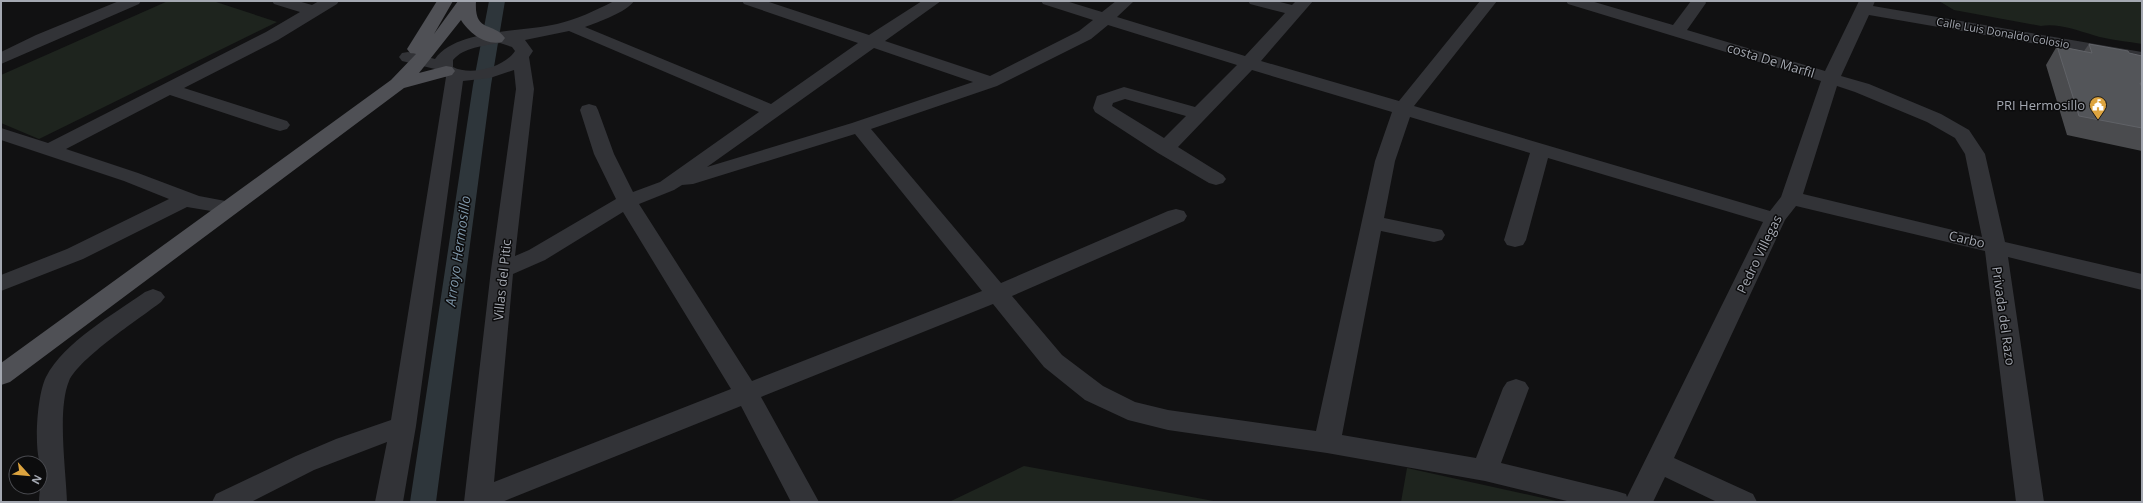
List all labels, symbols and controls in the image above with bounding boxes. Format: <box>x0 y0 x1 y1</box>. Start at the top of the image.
street label: Calle Luis Donaldo Colosio <box>1935 13 2071 52</box>
street label: costa De Marfil <box>1725 38 1817 82</box>
public building icon: PRI Hermosillo <box>2088 95 2108 120</box>
place label: PRI Hermosillo <box>1996 96 2085 114</box>
water label: Arroyo Hermosillo <box>440 194 475 308</box>
street label: Pedro Villegas <box>1732 212 1786 296</box>
street label: Carbo <box>1947 226 1987 252</box>
street label: Villas del Pitic <box>489 239 515 321</box>
street label: Privada del Razo <box>1988 265 2020 367</box>
north arrow <box>8 455 48 495</box>
text: N <box>29 472 46 487</box>

